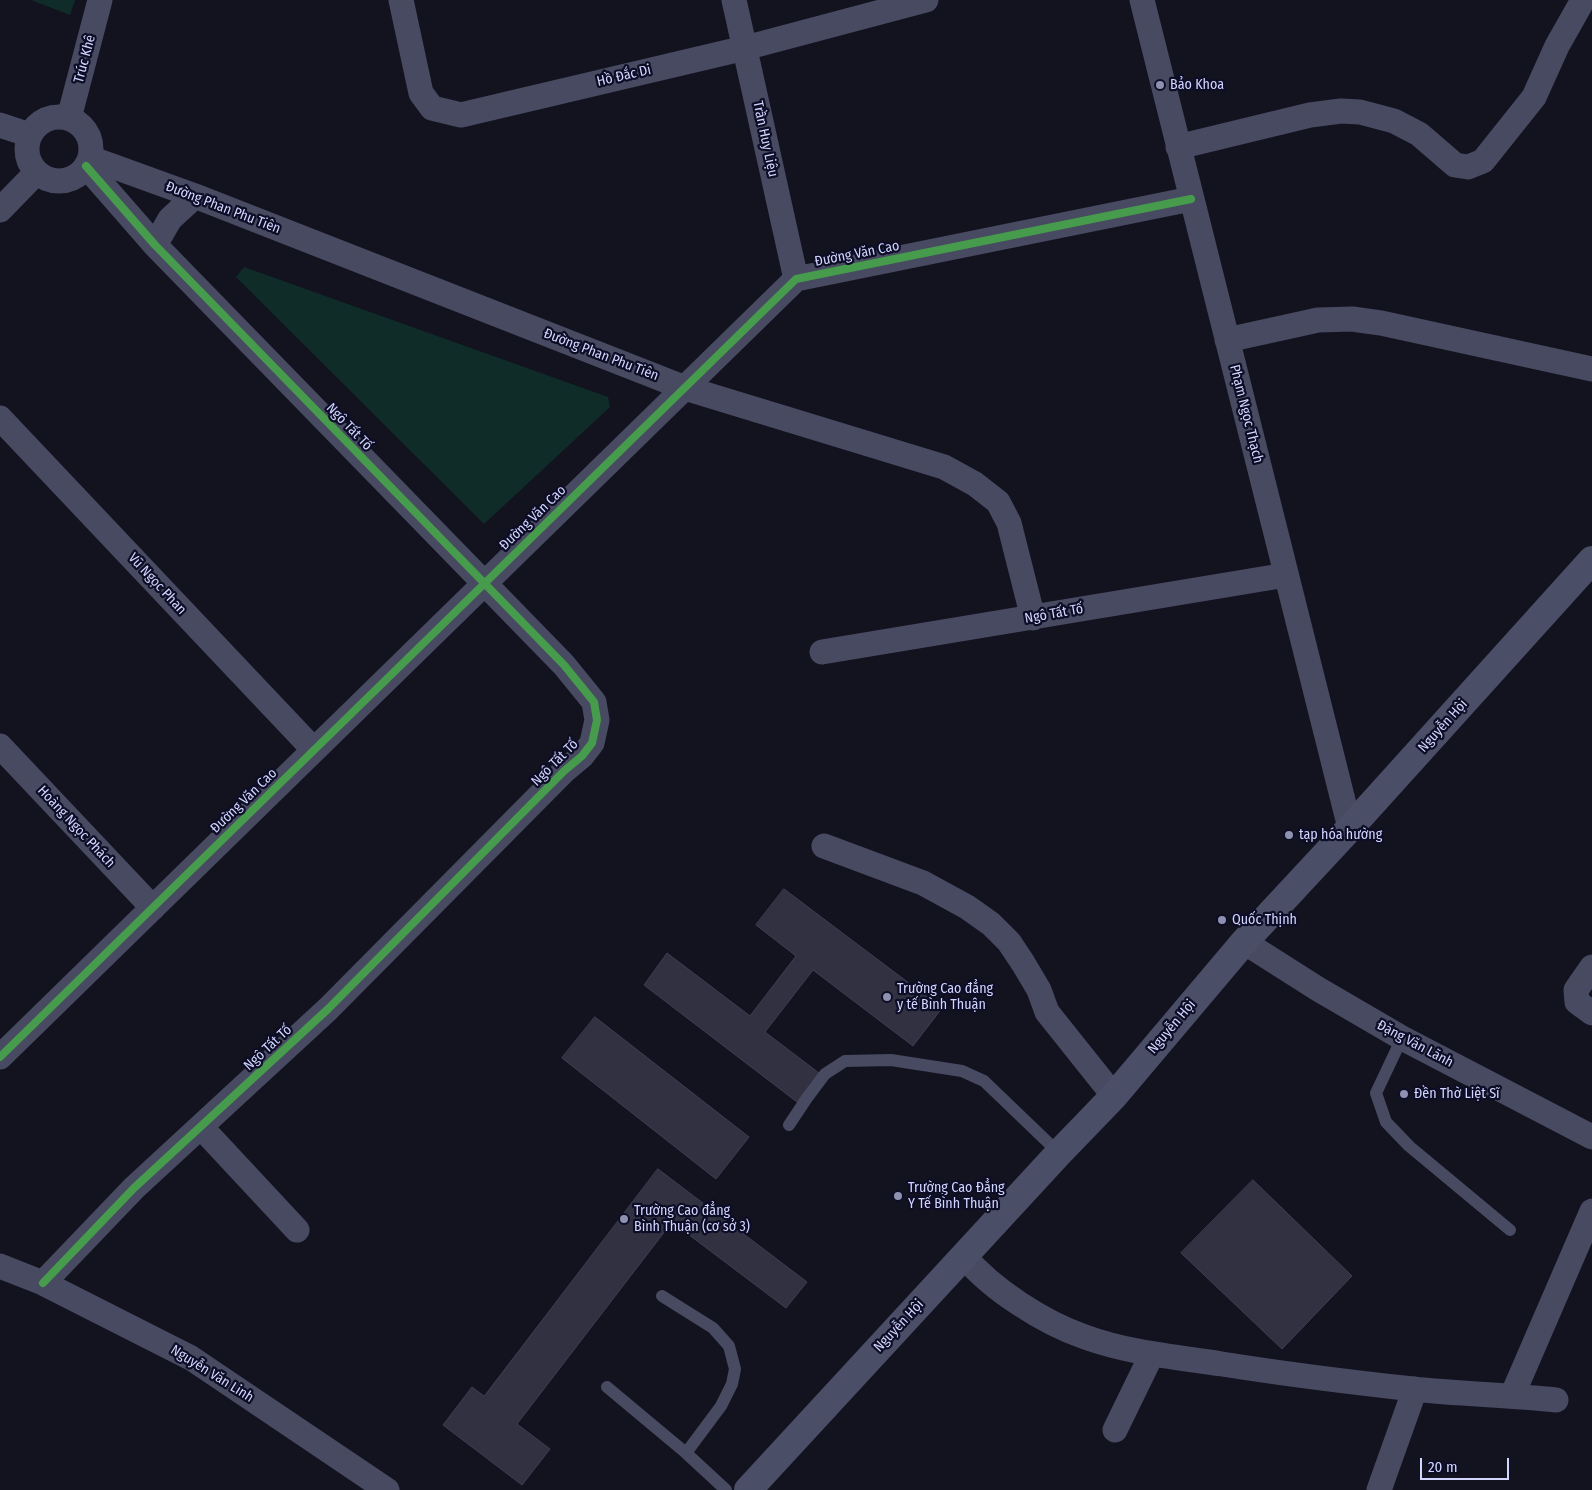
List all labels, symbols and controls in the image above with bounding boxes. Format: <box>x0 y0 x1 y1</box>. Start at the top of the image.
street label: Trúc Khê <box>71 33 99 85</box>
street label: Hồ Đắc Di <box>595 62 653 90</box>
place label: Bảo Khoa <box>1170 77 1224 93</box>
marker: Bảo Khoa <box>1154 79 1166 91</box>
street label: Trần Huy Liệu <box>749 99 781 179</box>
street label: Đường Phan Phu Tiên <box>163 178 283 238</box>
street label: Đường Văn Cao <box>813 238 901 270</box>
street label: Đường Phan Phu Tiên <box>541 325 661 385</box>
street label: Phạm Ngọc Thạch <box>1226 363 1266 465</box>
street label: Ngô Tất Tố <box>322 400 376 454</box>
street label: Đường Văn Cao <box>496 482 570 554</box>
street label: Vũ Ngọc Phan <box>124 550 190 618</box>
street label: Ngô Tất Tố <box>1023 601 1085 627</box>
street label: Nguyễn Hội <box>1415 696 1471 756</box>
street label: Ngô Tất Tố <box>528 736 582 790</box>
street label: Đường Văn Cao <box>207 765 281 837</box>
street label: Hoàng Ngọc Phách <box>34 783 118 871</box>
place label: tạp hóa hường <box>1299 827 1382 843</box>
marker: tạp hóa hường <box>1283 829 1295 841</box>
place label: Quốc Thịnh <box>1232 912 1297 928</box>
marker: Quốc Thịnh <box>1216 914 1228 926</box>
place label: Trường Cao đẳng y tế Bình Thuận <box>897 981 993 1014</box>
marker: Trường Cao đẳng y tế Bình Thuận <box>881 991 893 1003</box>
street label: Nguyễn Hội <box>1145 997 1199 1057</box>
street label: Đặng Văn Lãnh <box>1374 1017 1456 1071</box>
street label: Ngô Tất Tố <box>241 1022 295 1074</box>
place label: Đền Thờ Liệt Sĩ <box>1414 1086 1500 1102</box>
marker: Đền Thờ Liệt Sĩ <box>1398 1088 1410 1100</box>
place label: Trường Cao Đẳng Y Tế Bình Thuận <box>908 1180 1005 1212</box>
marker: Trường Cao Đẳng Y Tế Bình Thuận <box>892 1190 904 1202</box>
place label: Trường Cao đẳng Bình Thuận (cơ sở 3) <box>634 1203 750 1236</box>
marker: Trường Cao đẳng Bình Thuận (cơ sở 3) <box>618 1213 630 1225</box>
street label: Nguyễn Hội <box>871 1296 927 1356</box>
street label: Nguyễn Văn Linh <box>167 1342 257 1406</box>
scale bar <box>1422 1448 1511 1480</box>
text: 20 m <box>1428 1458 1458 1476</box>

